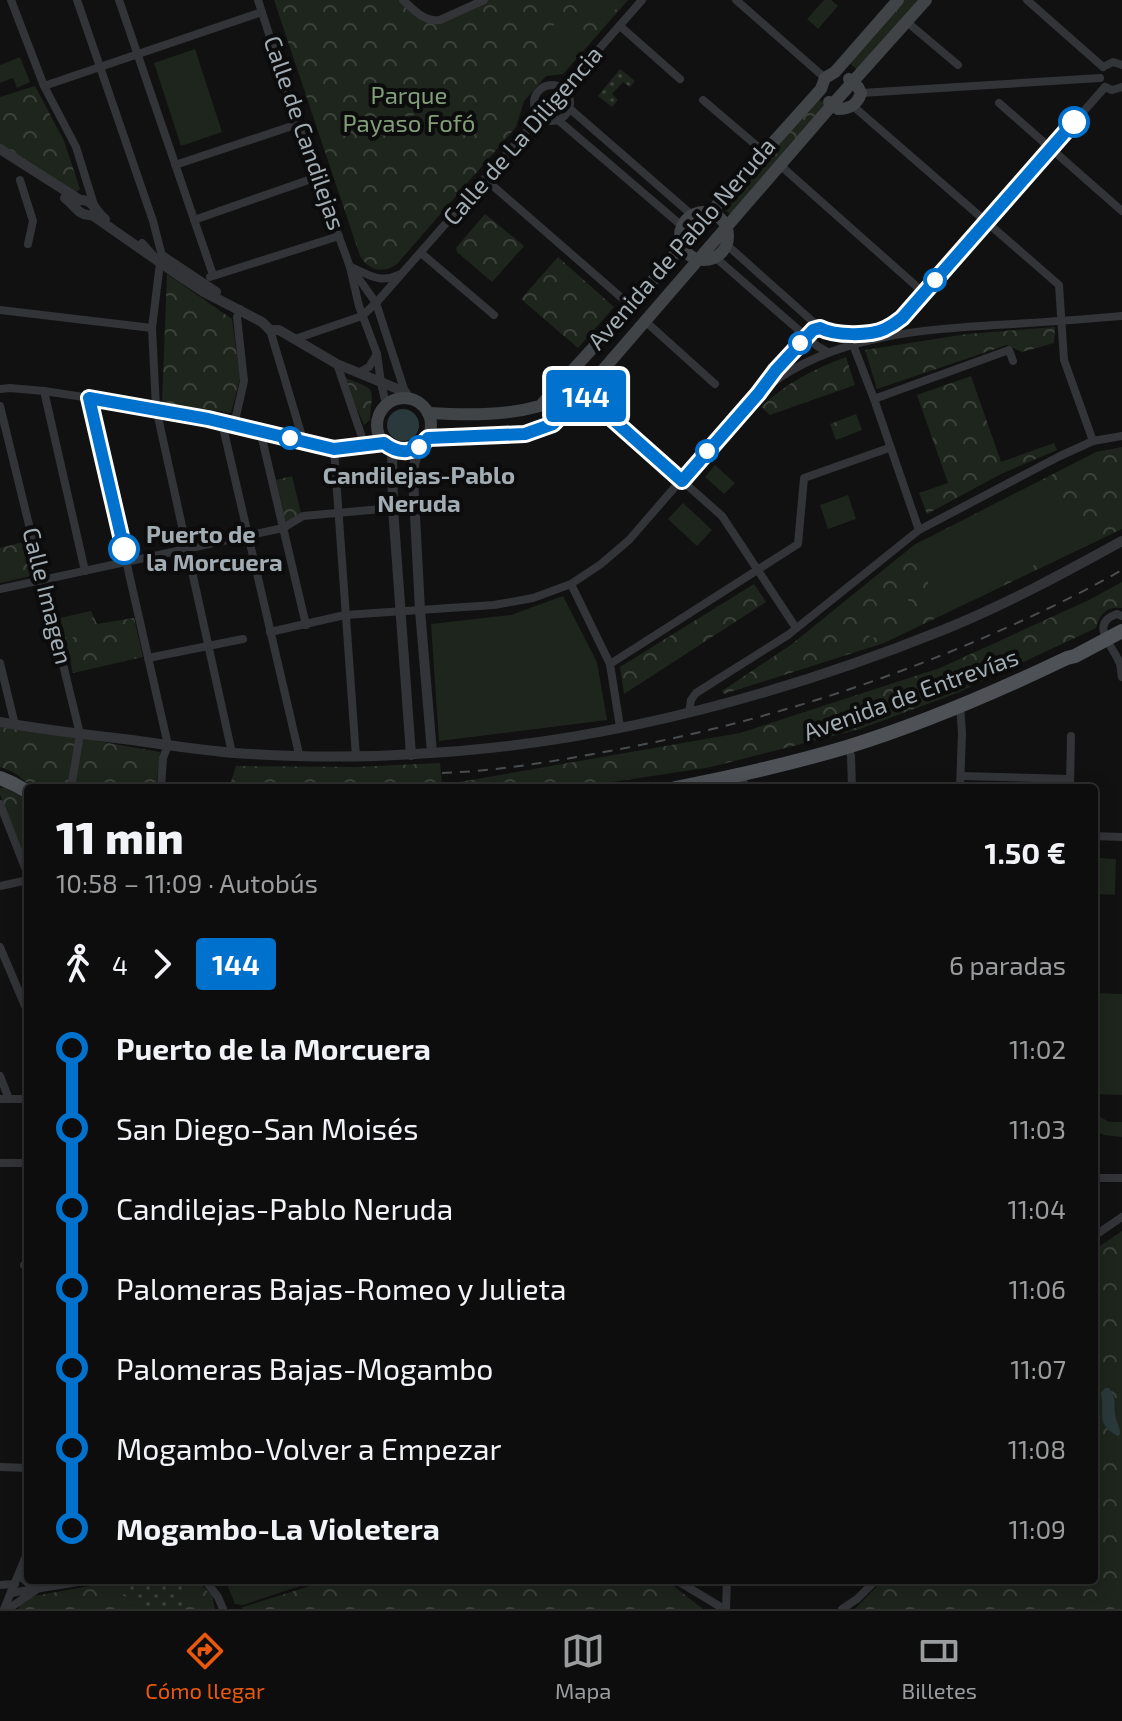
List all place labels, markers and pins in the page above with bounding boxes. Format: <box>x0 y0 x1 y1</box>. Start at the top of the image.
unlabelled marker <box>1059 107 1089 137</box>
unlabelled marker <box>924 269 946 291</box>
unlabelled marker <box>789 332 811 354</box>
unlabelled marker <box>279 427 301 449</box>
marker: Candilejas-Pablo Neruda <box>408 436 430 458</box>
unlabelled marker <box>696 440 718 462</box>
place label: Candilejas-Pablo Neruda <box>323 460 515 517</box>
place label: Puerto de la Morcuera <box>146 519 283 576</box>
marker: Puerto de la Morcuera <box>109 534 139 564</box>

